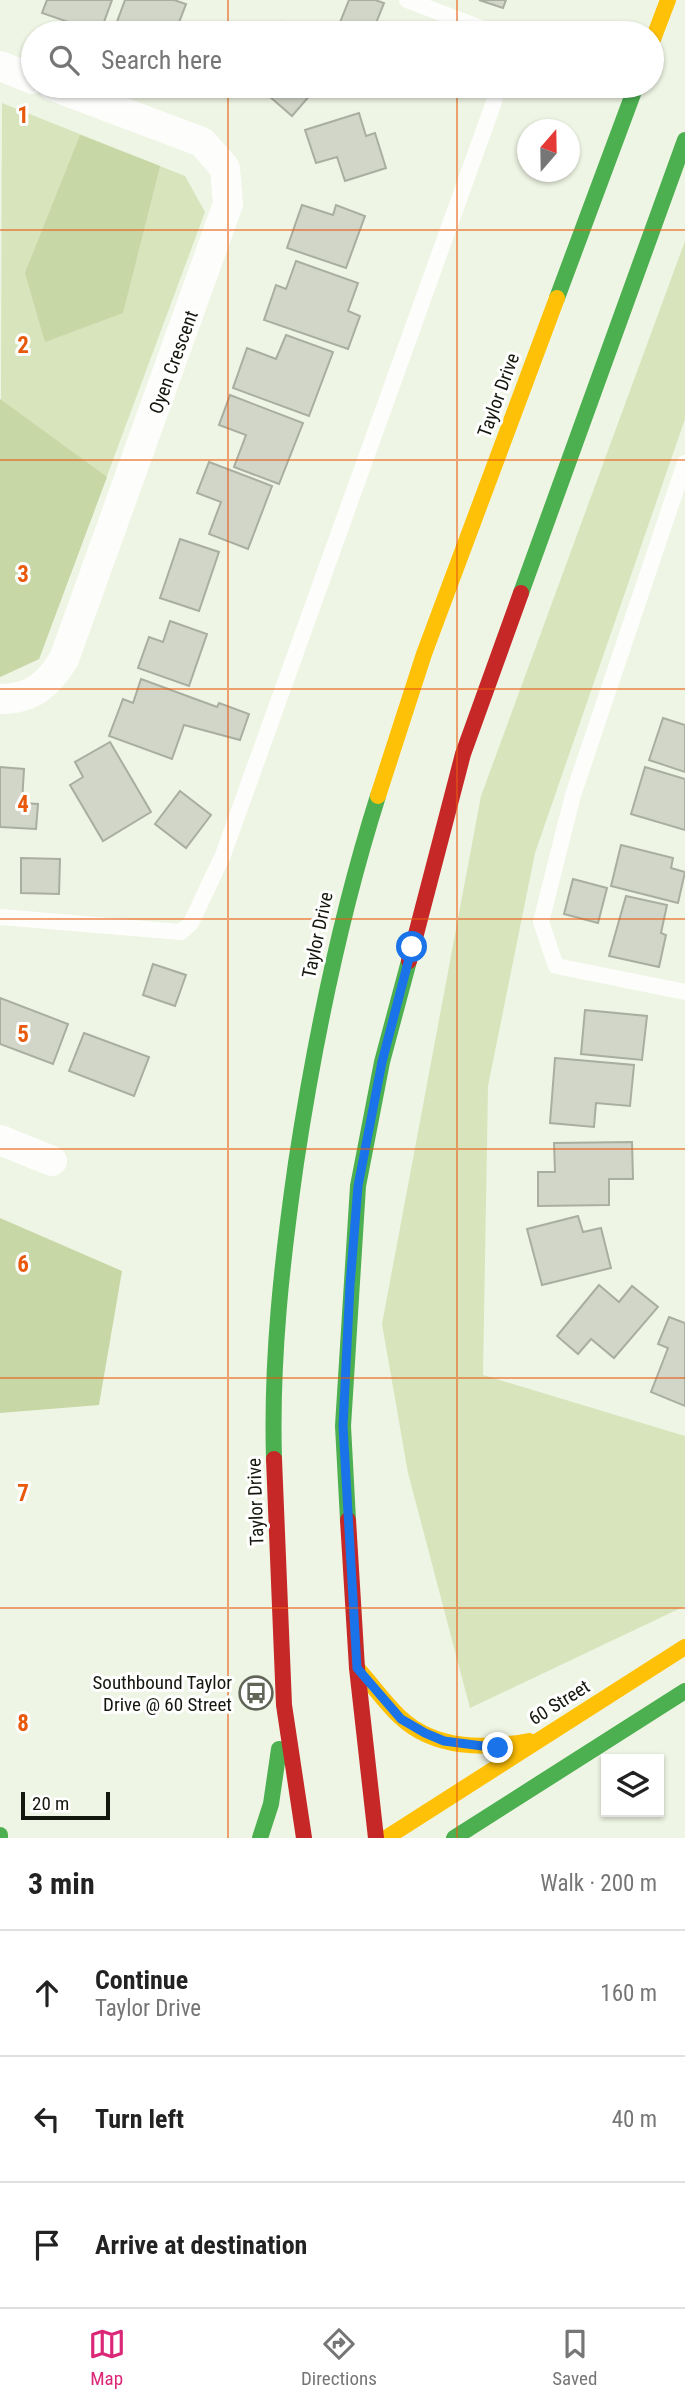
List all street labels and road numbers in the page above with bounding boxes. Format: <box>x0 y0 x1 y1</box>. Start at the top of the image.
street label: Oyen Crescent <box>144 307 203 417</box>
street label: Taylor Drive <box>473 350 524 440</box>
street label: Taylor Drive <box>297 890 338 980</box>
street label: Taylor Drive <box>242 1458 269 1546</box>
street label: 60 Street <box>524 1675 594 1730</box>

